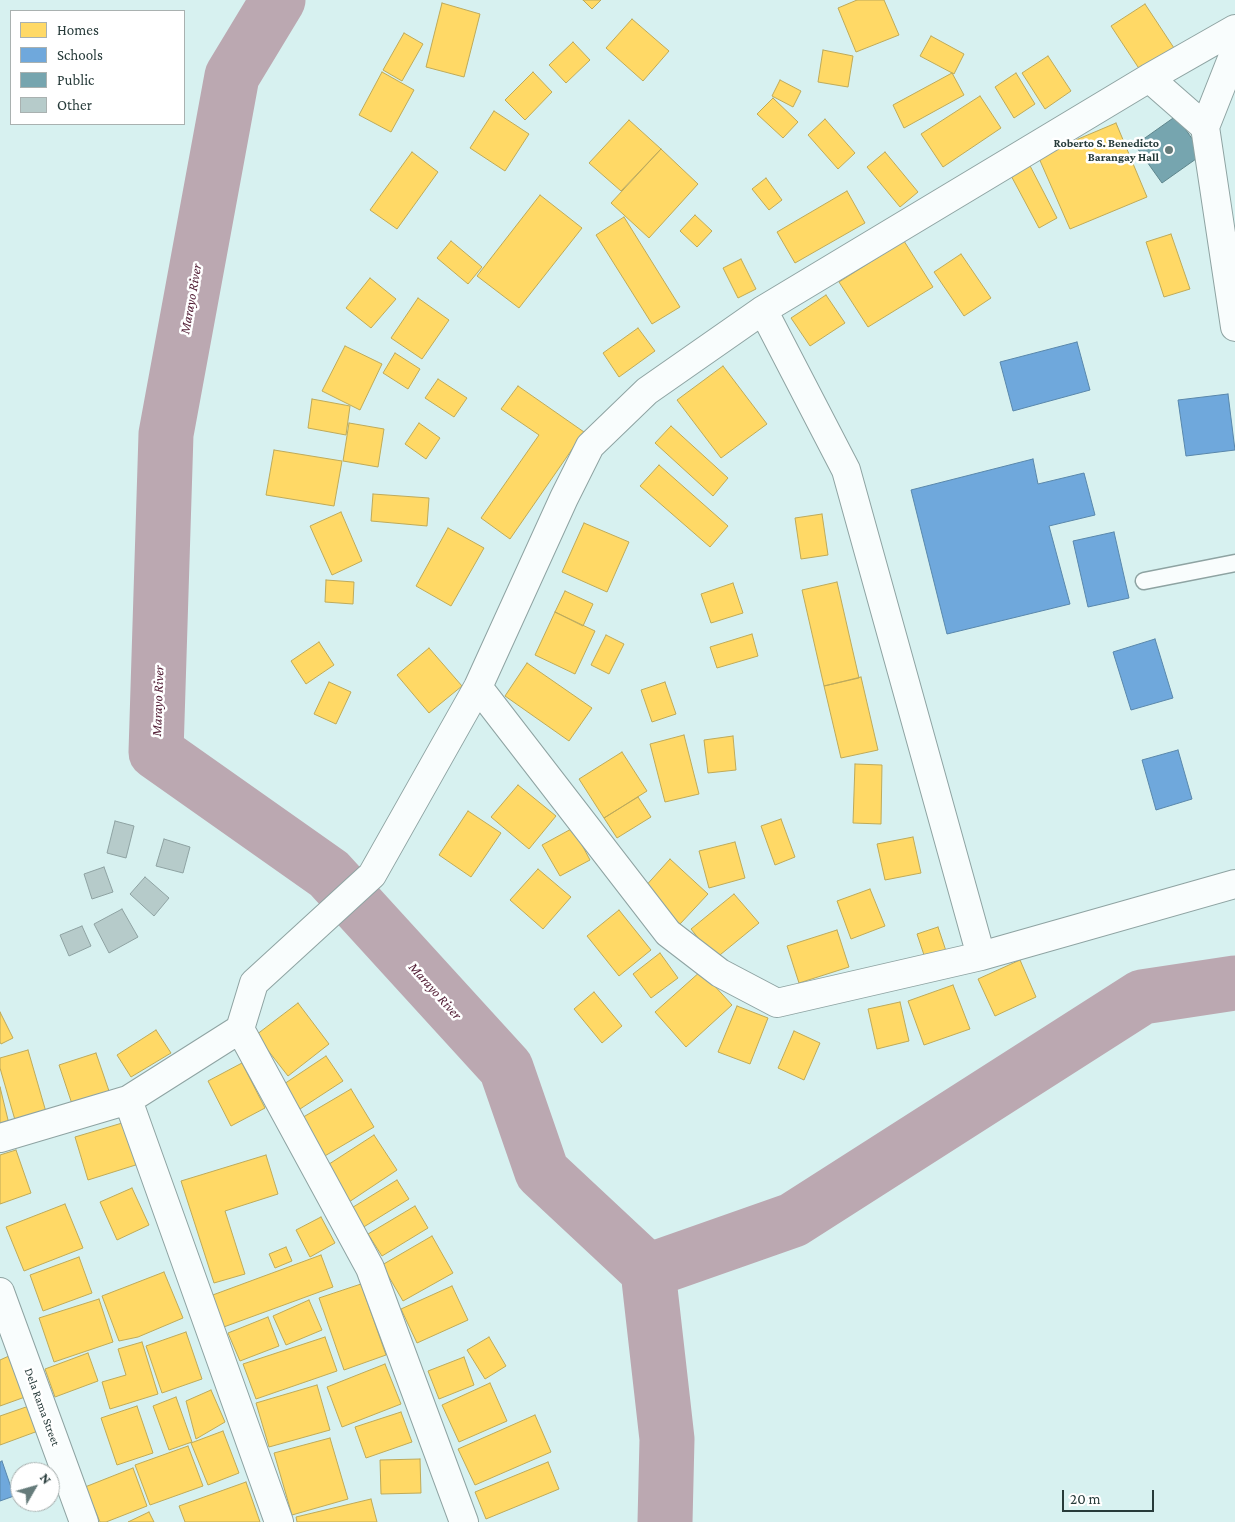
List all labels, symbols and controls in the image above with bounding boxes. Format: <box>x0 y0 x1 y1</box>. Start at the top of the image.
legend <box>10 10 185 125</box>
text: Homes <box>57 22 99 38</box>
text: Schools <box>57 47 103 63</box>
text: Public <box>57 72 94 88</box>
text: Other <box>57 97 92 113</box>
place label: Roberto S. Benedicto Barangay Hall <box>1053 136 1159 164</box>
marker: Roberto S. Benedicto Barangay Hall <box>1163 144 1175 156</box>
water label: Marayo River <box>177 262 205 336</box>
water label: Marayo River <box>148 665 168 737</box>
water label: Marayo River <box>405 959 465 1023</box>
street label: Dela Rama Street <box>21 1366 63 1448</box>
north arrow <box>10 1462 60 1512</box>
text: N <box>37 1470 55 1487</box>
scale bar <box>1065 1480 1158 1512</box>
text: 20 m <box>1070 1491 1101 1507</box>

